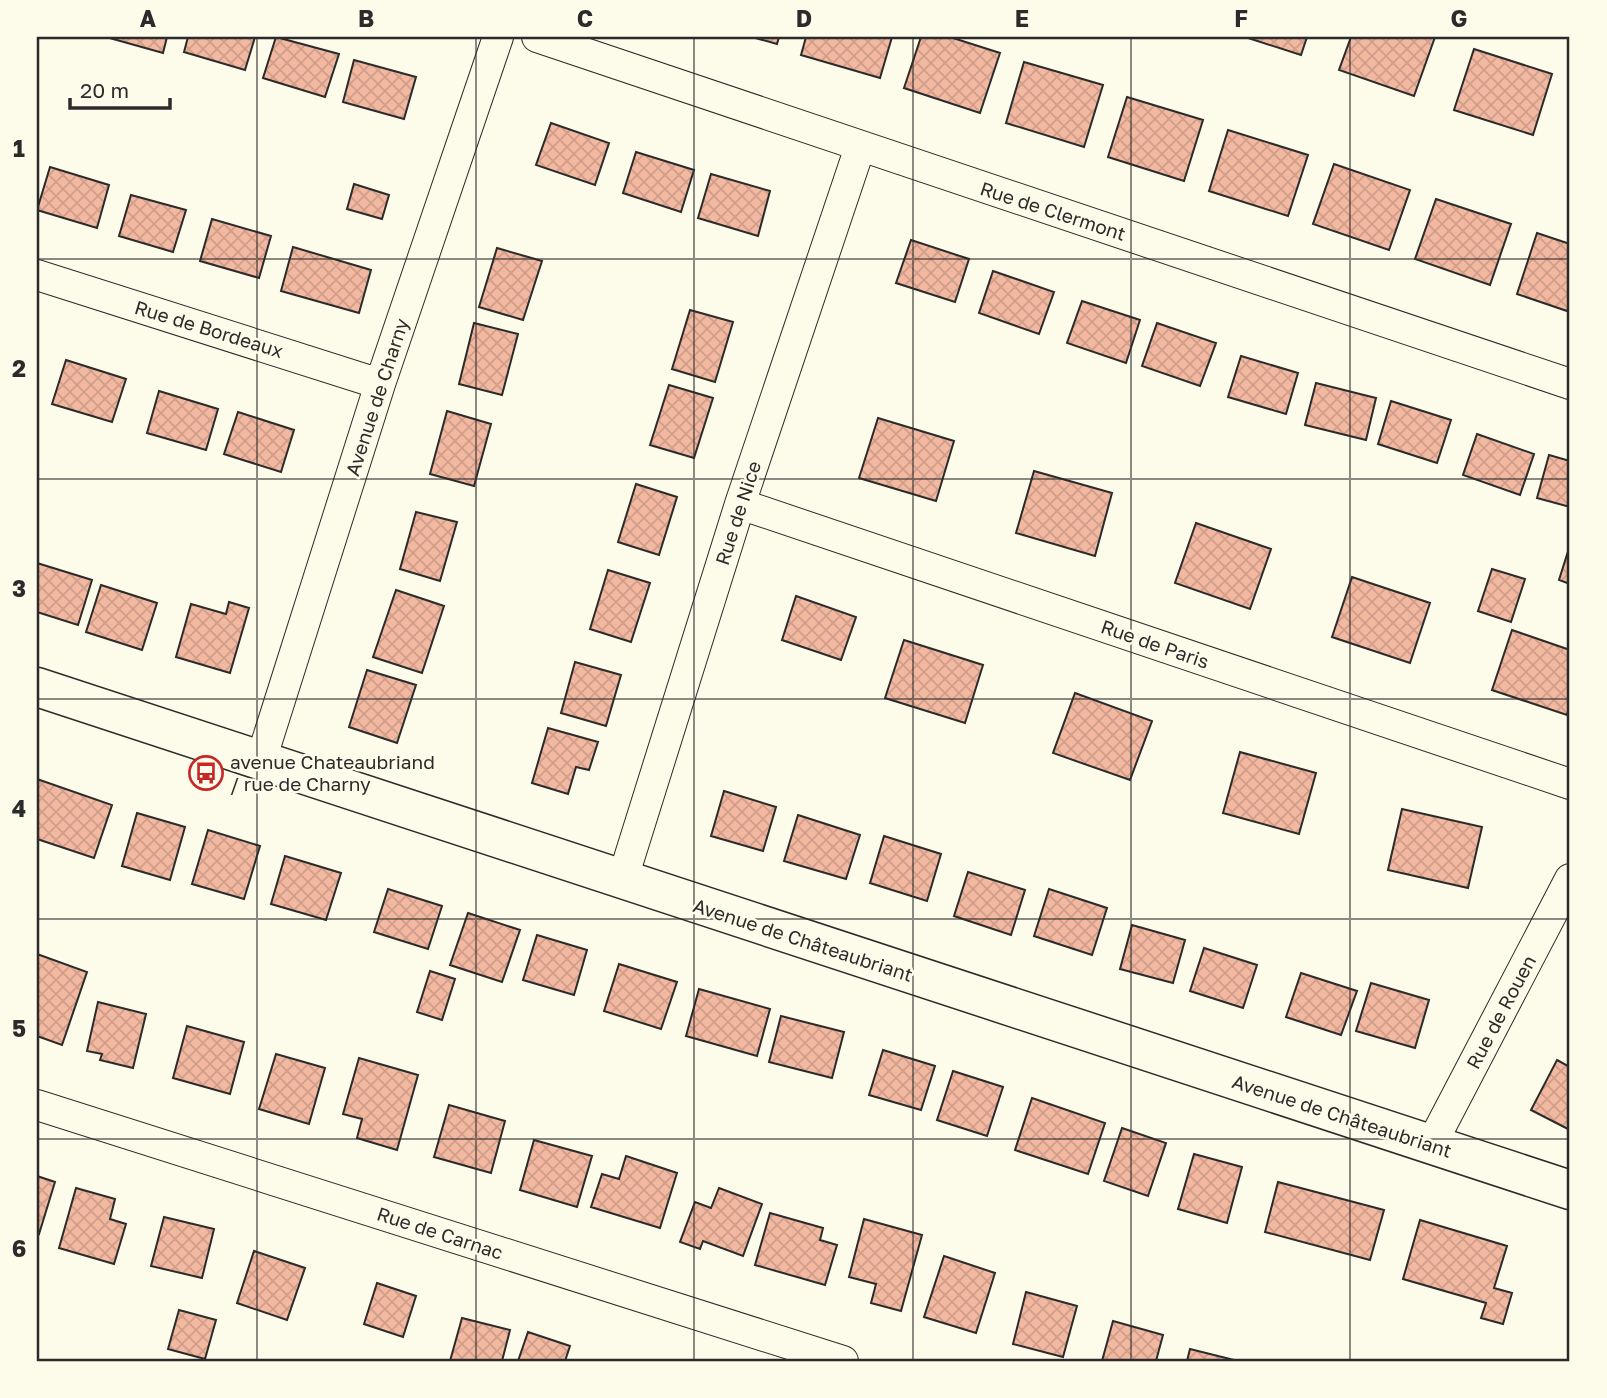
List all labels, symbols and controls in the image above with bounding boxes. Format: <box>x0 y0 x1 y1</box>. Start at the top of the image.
text: A <box>140 4 157 32</box>
text: B <box>358 4 374 32</box>
text: C <box>577 4 593 32</box>
text: D <box>796 4 812 32</box>
text: E <box>1015 4 1029 32</box>
text: F <box>1234 4 1248 32</box>
text: G <box>1451 4 1467 32</box>
scale bar <box>70 66 170 110</box>
text: 20 m <box>80 77 129 103</box>
text: 1 <box>13 134 25 162</box>
street label: Rue de Clermont <box>977 176 1129 245</box>
street label: Rue de Bordeaux <box>132 295 286 362</box>
street label: Avenue de Charny <box>340 315 413 478</box>
text: 2 <box>12 354 26 382</box>
street label: Rue de Nice <box>710 458 765 568</box>
text: 3 <box>12 574 26 602</box>
street label: Rue de Paris <box>1098 614 1212 673</box>
place label: avenue Chateaubriand / rue de Charny <box>230 750 435 795</box>
bus stop icon: avenue Chateaubriand / rue de Charny <box>187 754 225 792</box>
text: 4 <box>12 794 26 822</box>
street label: Avenue de Châteaubriant <box>691 893 916 986</box>
street label: Rue de Rouen <box>1461 951 1540 1073</box>
text: 5 <box>12 1014 26 1042</box>
street label: Avenue de Châteaubriant <box>1230 1069 1455 1162</box>
street label: Rue de Carnac <box>374 1201 506 1264</box>
text: 6 <box>12 1234 26 1262</box>

